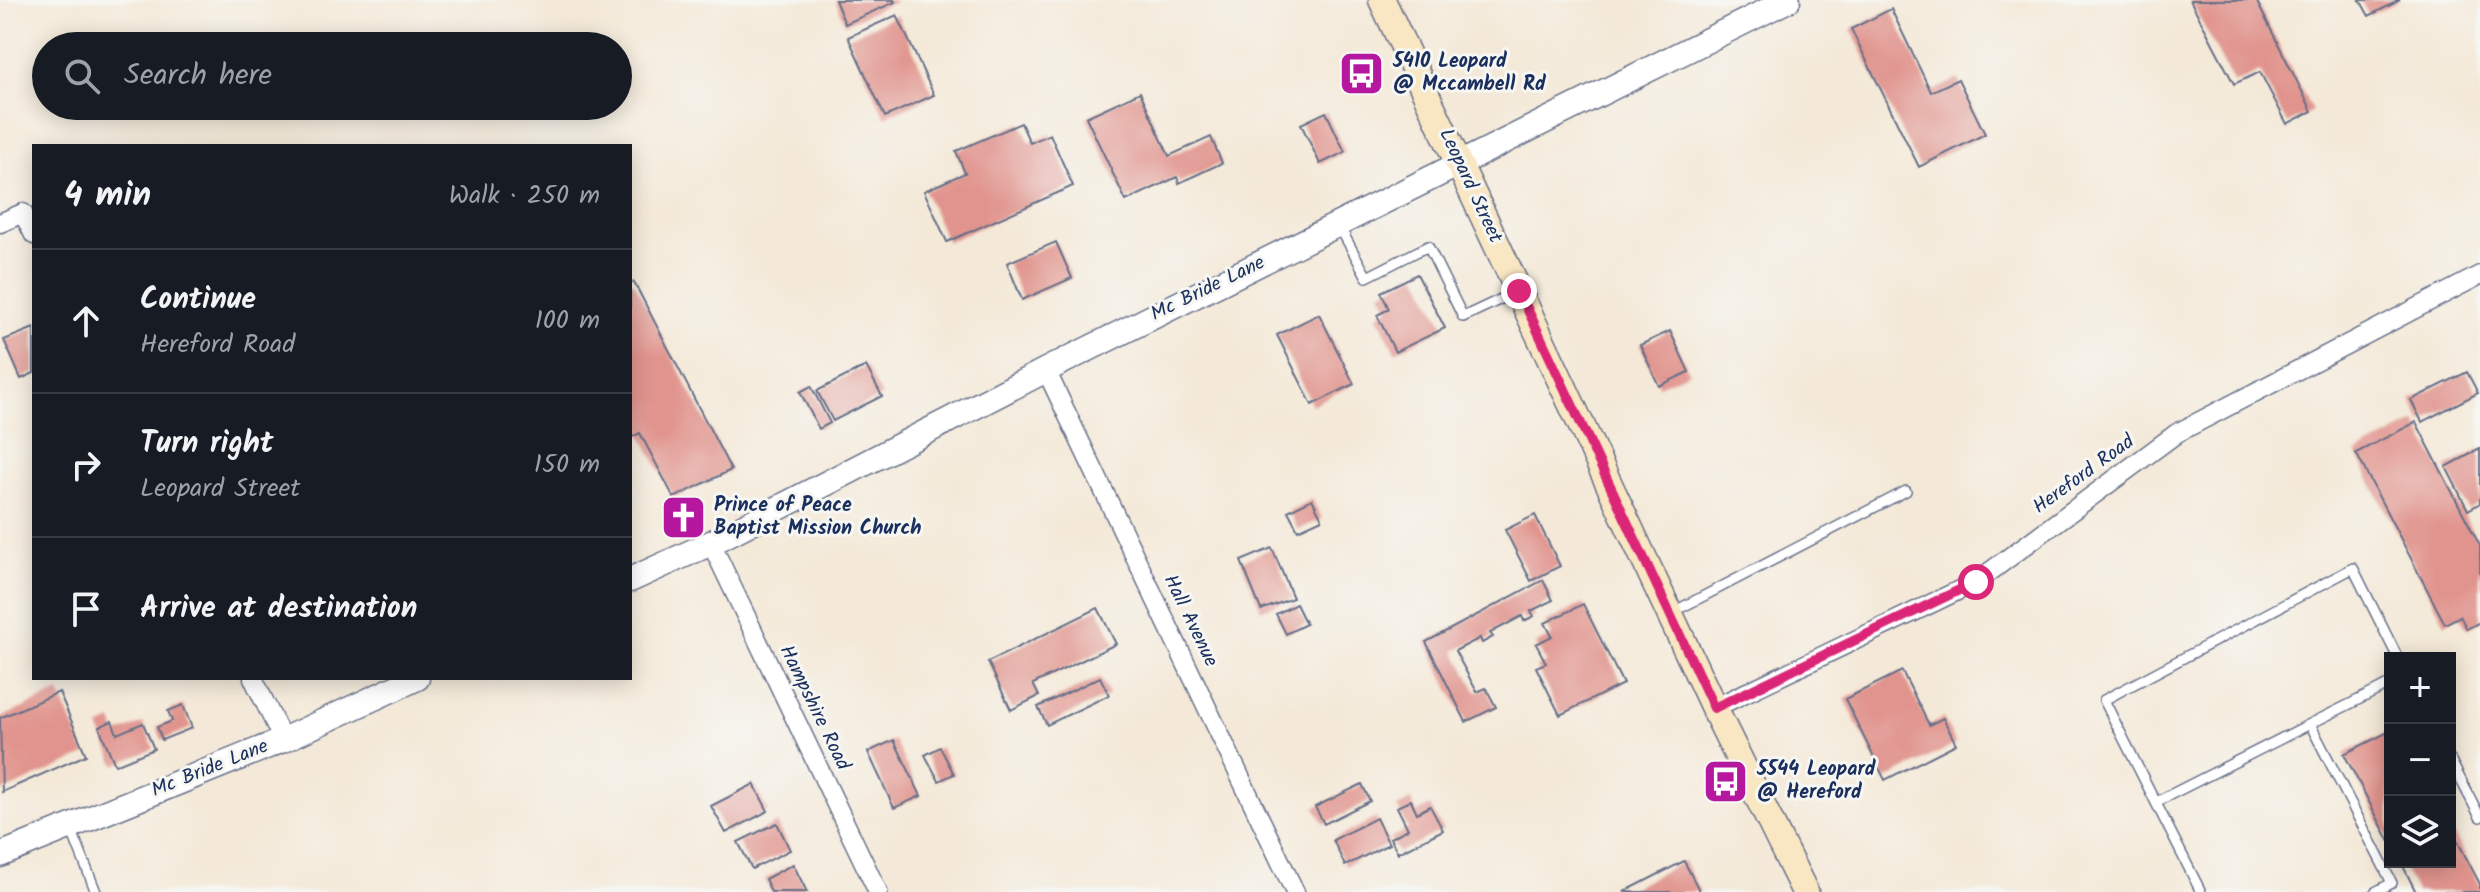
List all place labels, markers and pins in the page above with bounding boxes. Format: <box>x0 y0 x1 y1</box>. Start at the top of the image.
place label: 5410 Leopard @ Mccambell Rd <box>1392 46 1547 101</box>
bus stop icon: 5410 Leopard @ Mccambell Rd <box>1338 50 1386 98</box>
place label: Prince of Peace Baptist Mission Church <box>714 490 921 545</box>
church icon: Prince of Peace Baptist Mission Church <box>659 493 707 541</box>
place label: 5544 Leopard @ Hereford <box>1756 754 1877 809</box>
bus stop icon: 5544 Leopard @ Hereford <box>1702 757 1750 805</box>

